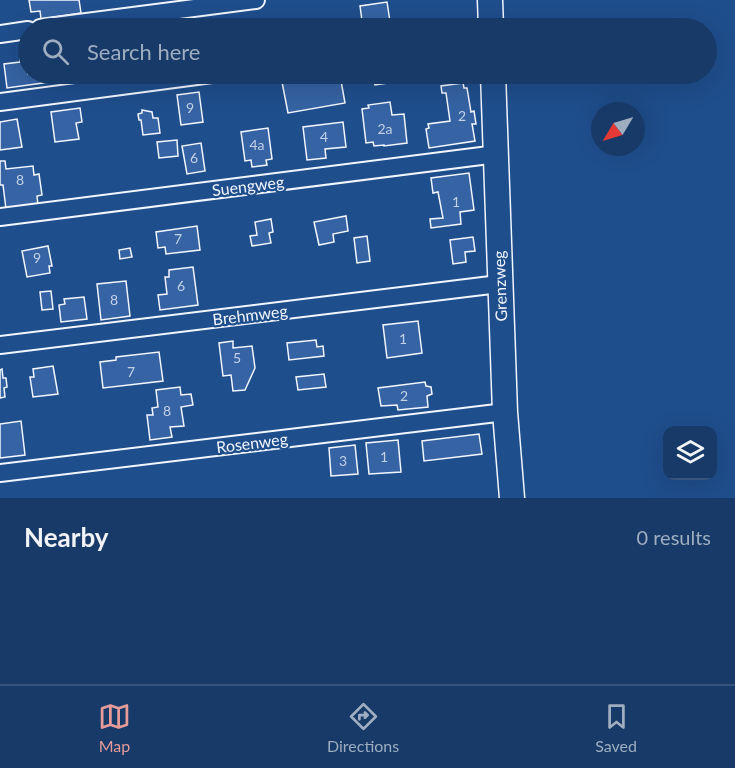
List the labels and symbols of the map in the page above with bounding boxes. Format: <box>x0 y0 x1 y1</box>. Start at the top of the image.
house number: 9 <box>186 99 194 116</box>
north arrow <box>591 102 645 156</box>
house number: 2 <box>458 107 466 124</box>
house number: 2a <box>377 120 393 137</box>
house number: 4 <box>320 128 328 145</box>
house number: 4a <box>249 136 265 153</box>
house number: 6 <box>190 149 198 166</box>
house number: 8 <box>16 171 24 188</box>
street label: Suengweg <box>211 172 285 199</box>
house number: 1 <box>452 193 460 210</box>
house number: 7 <box>174 230 182 247</box>
house number: 9 <box>33 249 41 266</box>
street label: Grenzweg <box>489 250 510 322</box>
house number: 6 <box>177 277 185 294</box>
house number: 8 <box>110 291 118 308</box>
street label: Brehmweg <box>211 300 289 329</box>
house number: 1 <box>399 330 407 347</box>
house number: 5 <box>233 349 241 366</box>
house number: 7 <box>127 363 135 380</box>
house number: 2 <box>400 387 408 404</box>
house number: 8 <box>163 402 171 419</box>
street label: Rosenweg <box>215 429 289 456</box>
house number: 1 <box>380 448 388 465</box>
house number: 3 <box>339 452 347 469</box>

